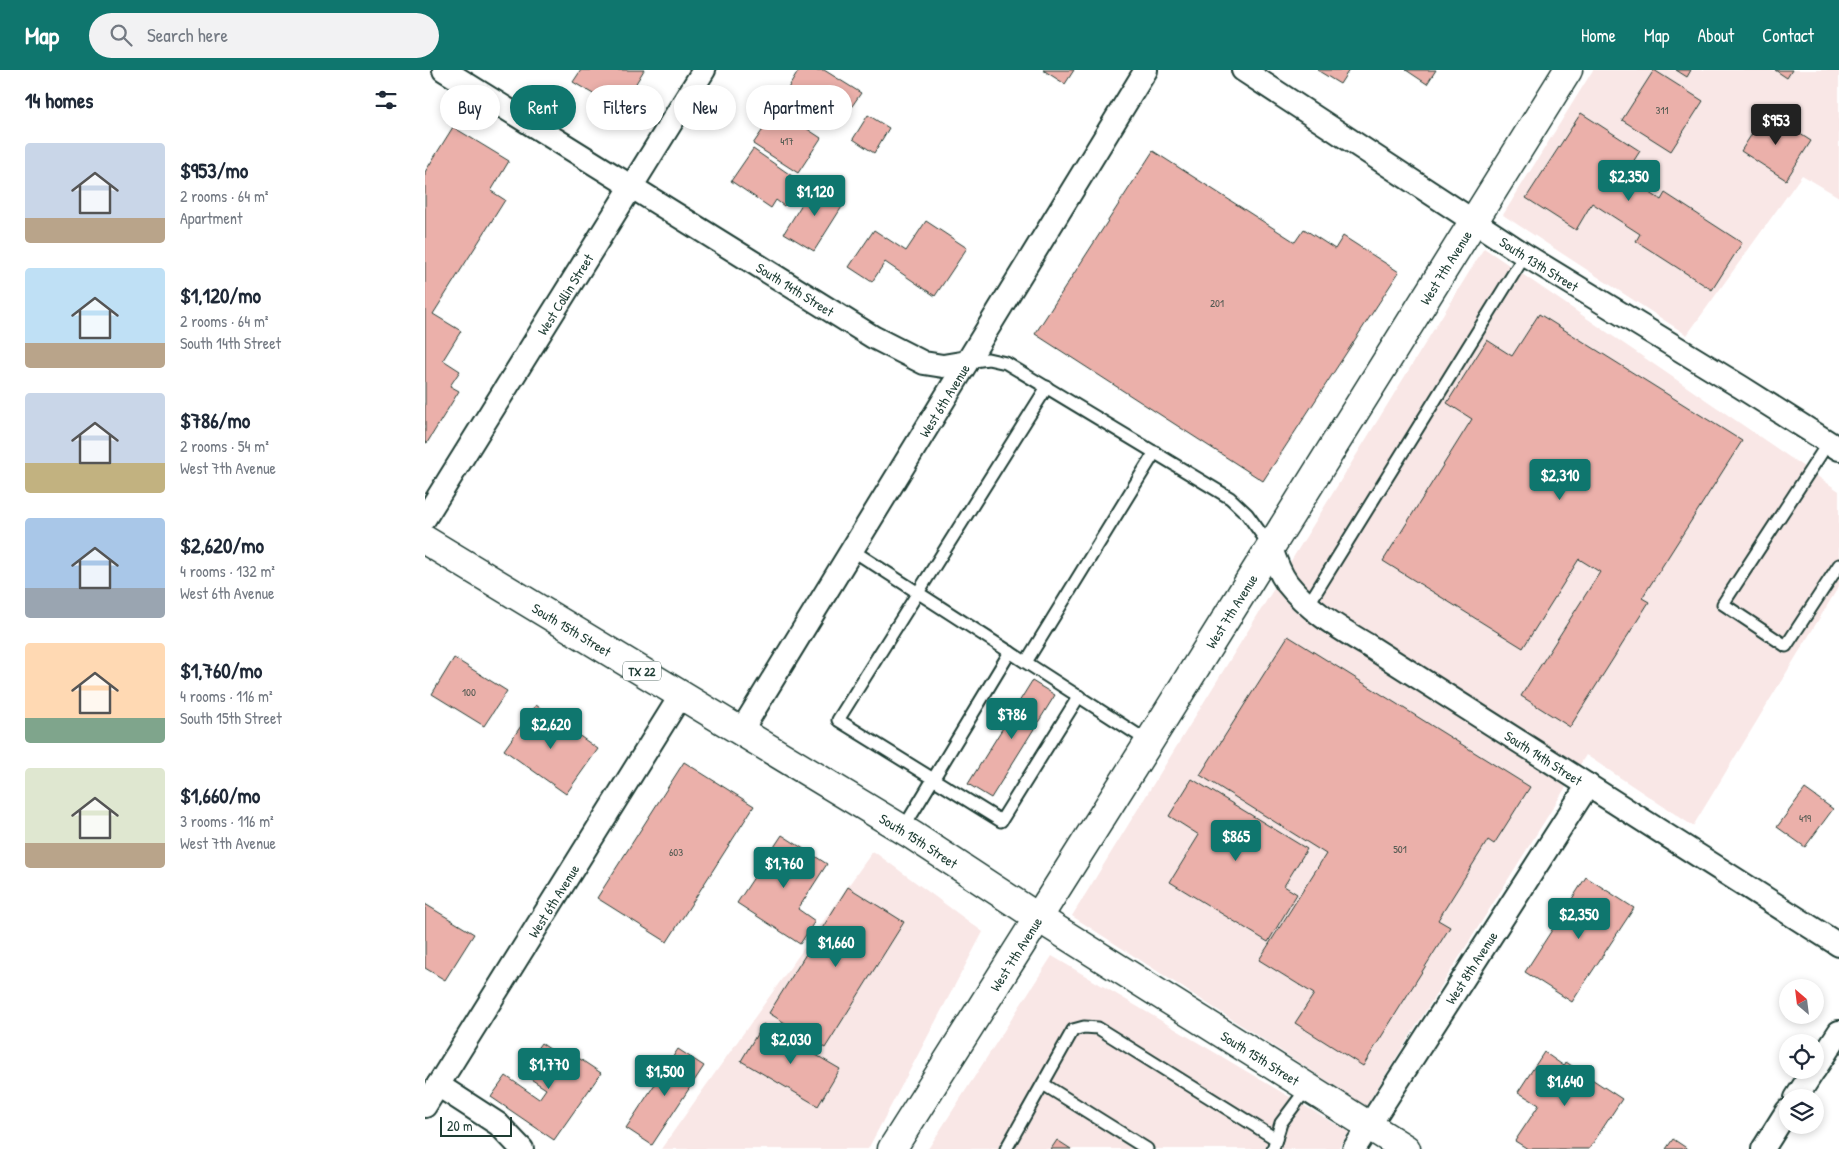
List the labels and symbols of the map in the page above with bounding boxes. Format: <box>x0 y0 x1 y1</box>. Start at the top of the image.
house number: 311 <box>1656 103 1668 117</box>
pin: $953 <box>1746 104 1806 146</box>
house number: 417 <box>780 134 794 148</box>
pin: $2,350 <box>1588 160 1670 202</box>
pin: $1,120 <box>774 174 856 217</box>
street label: West 7th Avenue <box>1415 226 1476 308</box>
street label: South 13th Street <box>1496 232 1583 295</box>
street label: West Collin Street <box>532 250 597 338</box>
street label: South 14th Street <box>753 257 838 320</box>
house number: 201 <box>1210 296 1224 310</box>
street label: West 6th Avenue <box>914 360 974 440</box>
pin: $2,310 <box>1519 458 1601 501</box>
street label: West 7th Avenue <box>1201 570 1261 651</box>
street label: South 15th Street <box>529 598 615 660</box>
road number: TX 22 <box>623 662 661 680</box>
house number: 100 <box>462 685 476 699</box>
pin: $786 <box>982 698 1042 740</box>
pin: $2,620 <box>510 708 592 750</box>
street label: South 14th Street <box>1501 726 1587 789</box>
street label: South 15th Street <box>876 808 962 872</box>
house number: 419 <box>1799 811 1811 825</box>
pin: $865 <box>1206 820 1266 862</box>
house number: 501 <box>1393 842 1407 856</box>
house number: 603 <box>669 845 683 859</box>
pin: $1,760 <box>743 846 825 889</box>
street label: West 6th Avenue <box>523 860 583 941</box>
pin: $2,350 <box>1538 898 1620 940</box>
street label: West 7th Avenue <box>985 913 1046 994</box>
pin: $1,660 <box>795 926 877 968</box>
street label: West 8th Avenue <box>1440 927 1502 1007</box>
north arrow <box>1779 979 1824 1024</box>
pin: $2,030 <box>750 1022 832 1065</box>
street label: South 15th Street <box>1218 1026 1303 1089</box>
pin: $1,770 <box>508 1048 590 1090</box>
pin: $1,500 <box>624 1054 706 1097</box>
pin: $1,640 <box>1524 1064 1606 1107</box>
scale bar <box>440 1114 513 1137</box>

